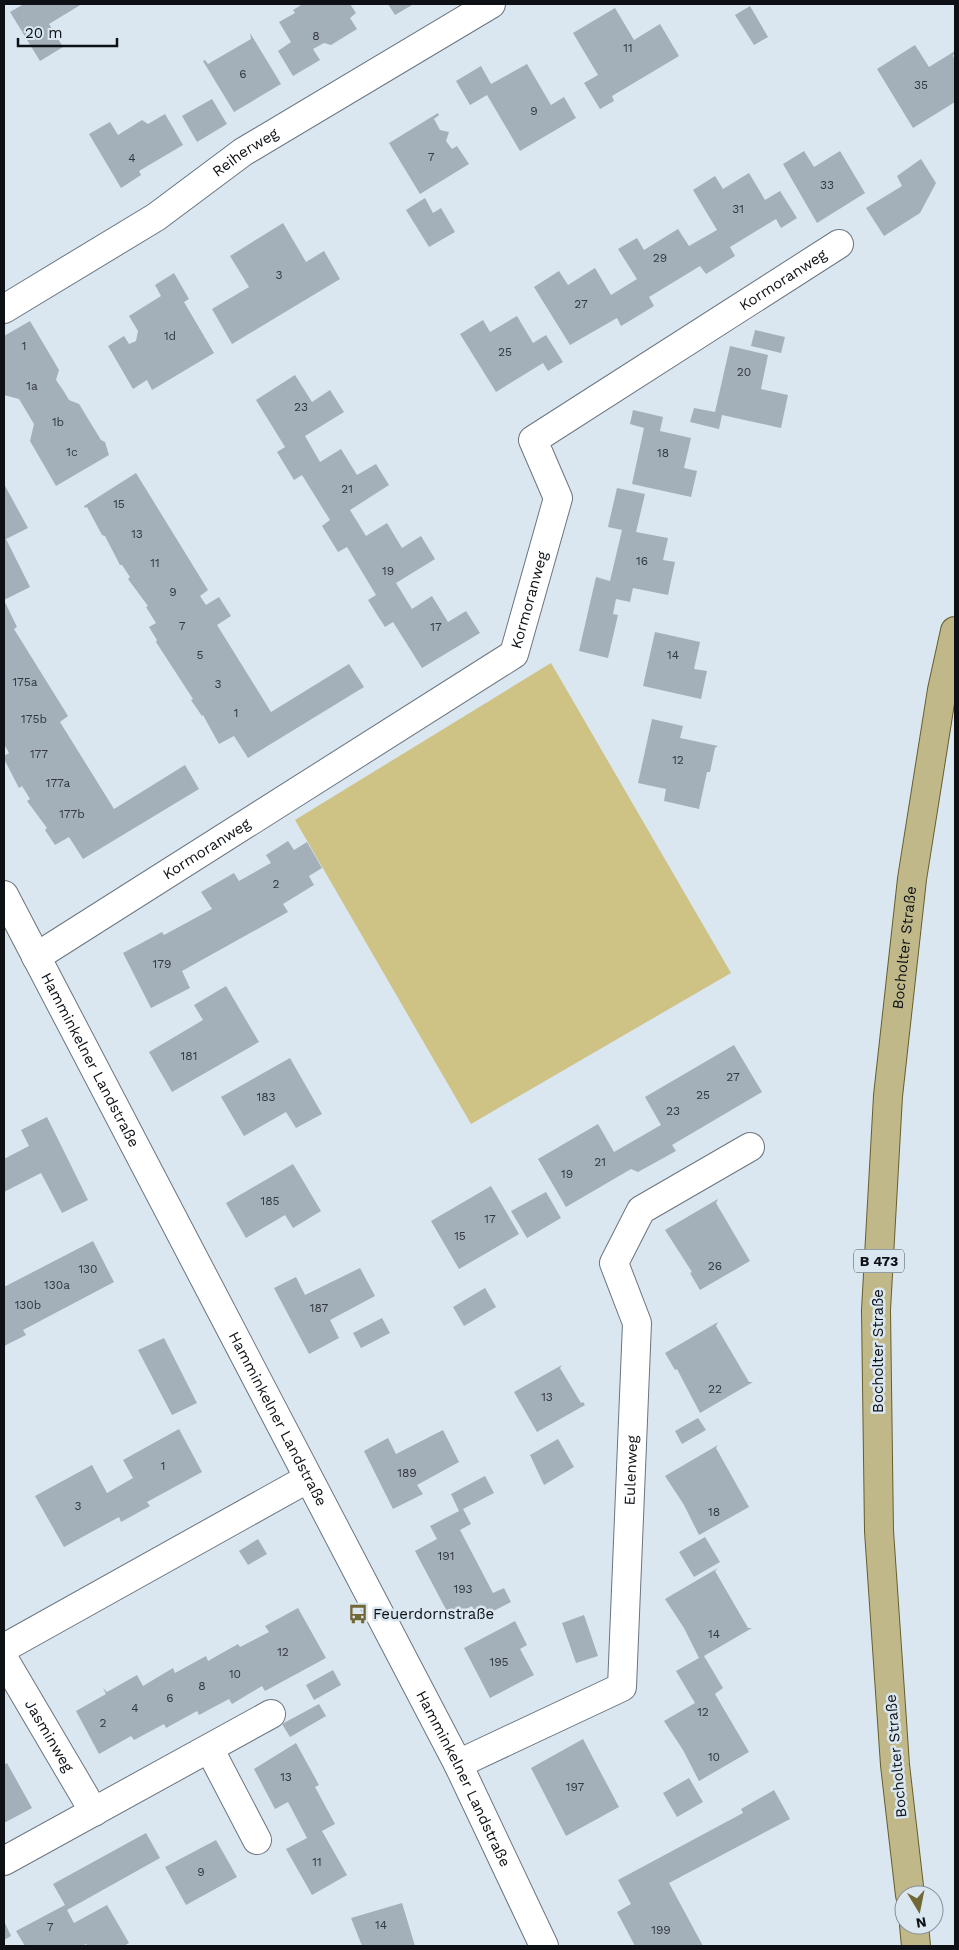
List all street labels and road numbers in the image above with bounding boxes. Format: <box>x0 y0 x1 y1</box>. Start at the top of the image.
street label: Reiherweg <box>209 124 281 181</box>
street label: Kormoranweg <box>736 245 830 315</box>
street label: Kormoranweg <box>507 549 551 651</box>
street label: Kormoranweg <box>159 814 254 883</box>
street label: Bocholter Straße <box>889 885 920 1010</box>
street label: Hamminkelner Landstraße <box>37 970 143 1150</box>
road number: B 473 <box>854 1250 904 1272</box>
street label: Bocholter Straße <box>869 1289 887 1413</box>
street label: Hamminkelner Landstraße <box>225 1328 331 1509</box>
street label: Eulenweg <box>620 1435 641 1506</box>
street label: Hamminkelner Landstraße <box>412 1687 514 1870</box>
street label: Bocholter Straße <box>882 1694 910 1818</box>
street label: Jasminweg <box>21 1696 77 1775</box>

